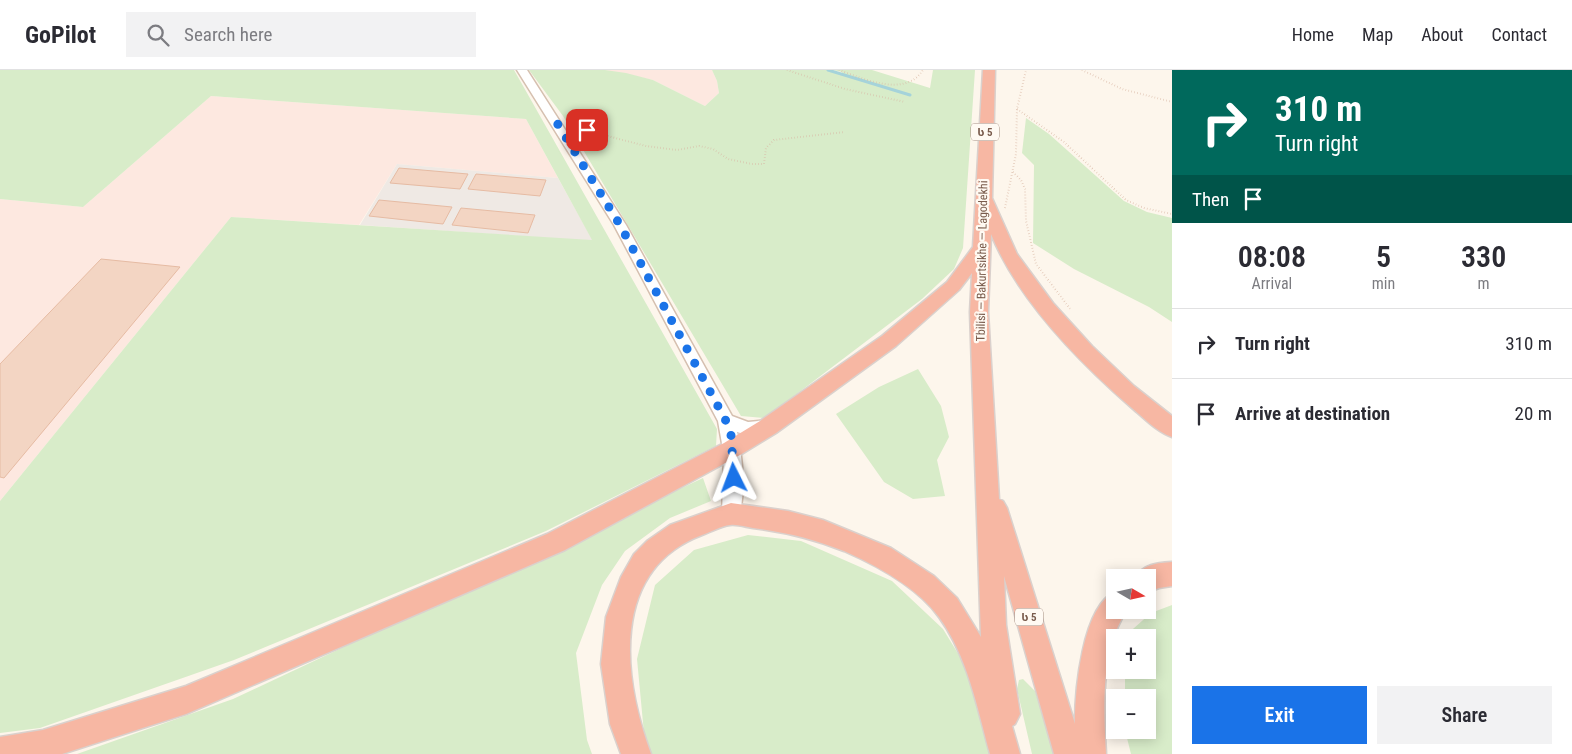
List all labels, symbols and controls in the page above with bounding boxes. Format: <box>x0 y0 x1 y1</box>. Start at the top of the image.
search box <box>126 12 476 57</box>
text: GoPilot <box>25 21 96 49</box>
icon: search <box>144 21 172 49</box>
text: Search here <box>184 23 272 46</box>
text: Home <box>1292 24 1334 45</box>
text: Map <box>1362 24 1393 45</box>
text: About <box>1421 24 1463 45</box>
text: Contact <box>1491 24 1547 45</box>
text: 310 m <box>1275 89 1362 130</box>
icon: right <box>1192 90 1257 155</box>
pin <box>566 109 608 151</box>
icon: arrive <box>573 116 601 144</box>
road number: ს 5 <box>971 124 999 140</box>
text: Turn right <box>1275 131 1358 156</box>
street label: Tbilisi — Bakurtsikhe — Lagodekhi <box>974 180 990 342</box>
icon: arrive <box>1239 185 1267 213</box>
text: Then <box>1192 188 1229 211</box>
text: 08:08 <box>1238 239 1306 274</box>
text: 5 <box>1376 239 1391 274</box>
text: 330 <box>1461 239 1506 274</box>
text: Arrival <box>1252 274 1292 293</box>
text: min <box>1372 274 1395 293</box>
text: m <box>1478 274 1490 293</box>
icon: right <box>1192 330 1220 358</box>
text: Turn right <box>1235 332 1310 355</box>
text: 310 m <box>1505 332 1552 355</box>
icon: arrive <box>1192 400 1220 428</box>
text: Arrive at destination <box>1235 402 1390 425</box>
text: 20 m <box>1515 402 1552 425</box>
position arrow <box>707 451 759 503</box>
north arrow <box>1106 569 1156 619</box>
map controls <box>1106 569 1156 739</box>
road number: ს 5 <box>1015 608 1043 626</box>
button: + <box>1106 629 1156 679</box>
button: Exit <box>1192 686 1367 744</box>
button: Share <box>1377 686 1552 744</box>
button: − <box>1106 689 1156 739</box>

